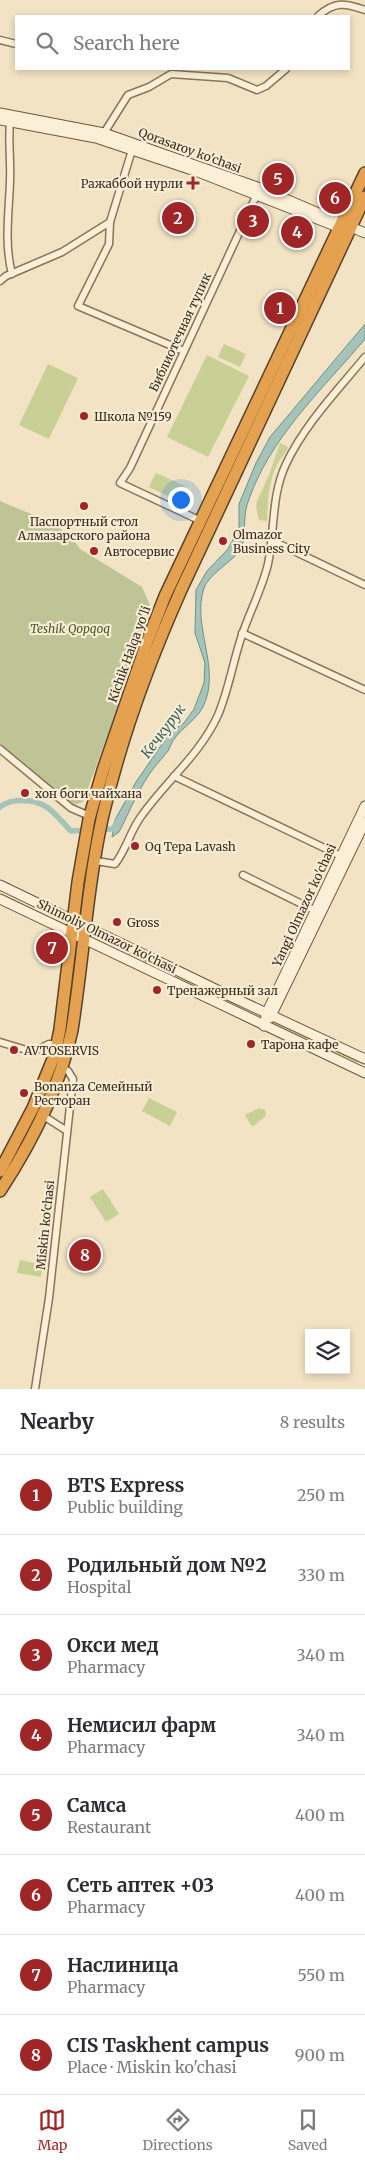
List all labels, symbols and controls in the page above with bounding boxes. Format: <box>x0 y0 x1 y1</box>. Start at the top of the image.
search box <box>15 15 350 70</box>
icon: search <box>33 29 61 57</box>
text: Search here <box>73 31 180 55</box>
street label: Qorasaroy ko'chasi <box>136 124 244 176</box>
pin: 5 <box>262 160 294 198</box>
place label: Ражаббой нурли <box>81 176 183 191</box>
marker: Ражаббой нурли <box>187 177 199 189</box>
pin: 6 <box>319 179 351 217</box>
pin: 2 <box>162 199 194 237</box>
pin: 3 <box>237 202 269 240</box>
pin: 4 <box>281 213 313 251</box>
street label: Библиотечная тупик <box>146 270 214 394</box>
pin: 1 <box>264 289 296 327</box>
place label: Школа №159 <box>94 409 172 424</box>
marker: Школа №159 <box>78 410 90 422</box>
your location <box>168 487 194 513</box>
marker: Паспортный стол Алмазарского района <box>78 500 90 512</box>
place label: Паспортный стол Алмазарского района <box>17 514 151 543</box>
place label: Olmazor Business City <box>233 527 310 556</box>
marker: Olmazor Business City <box>217 535 229 547</box>
place label: Автосервис <box>103 544 175 559</box>
marker: Автосервис <box>88 545 100 557</box>
street label: Kichik Halqa yo'li <box>105 604 153 704</box>
park label: Teshik Qopqoq <box>30 621 110 636</box>
water label: Кечкурук <box>137 700 189 762</box>
place label: хон боги чайхана <box>35 786 143 801</box>
marker: хон боги чайхана <box>19 787 31 799</box>
place label: Oq Tepa Lavash <box>145 839 236 854</box>
marker: Oq Tepa Lavash <box>129 840 141 852</box>
street label: Yangi Olmazor ko'chasi <box>268 841 339 970</box>
street label: Shimoliy Olmazor ko'chasi <box>35 896 179 976</box>
place label: Gross <box>127 915 159 930</box>
marker: Gross <box>111 916 123 928</box>
pin: 7 <box>36 929 68 967</box>
place label: Тренажерный зал <box>167 983 278 998</box>
marker: Тренажерный зал <box>151 984 163 996</box>
place label: Тарона кафе <box>261 1037 339 1052</box>
marker: Тарона кафе <box>245 1038 257 1050</box>
place label: AVTOSERVIS <box>23 1043 99 1058</box>
marker: AVTOSERVIS <box>8 1044 20 1056</box>
place label: Bonanza Семейный Ресторан <box>34 1079 153 1108</box>
marker: Bonanza Семейный Ресторан <box>18 1087 30 1099</box>
street label: Miskin ko'chasi <box>33 1179 57 1271</box>
pin: 8 <box>69 1236 101 1274</box>
map controls <box>305 1329 350 1374</box>
button: layers <box>305 1329 350 1374</box>
text: Nearby <box>20 1408 94 1435</box>
text: 8 results <box>280 1412 345 1432</box>
text: BTS Express <box>67 1473 184 1497</box>
text: 1 <box>32 1485 40 1505</box>
text: 250 m <box>297 1485 345 1505</box>
text: Public building <box>67 1497 183 1517</box>
text: Родильный дом №2 <box>67 1553 267 1577</box>
text: 2 <box>31 1565 41 1585</box>
text: 330 m <box>298 1565 345 1585</box>
text: Hospital <box>67 1577 131 1597</box>
text: Окси мед <box>67 1633 159 1657</box>
text: 3 <box>31 1645 41 1665</box>
text: 340 m <box>296 1645 345 1665</box>
text: Pharmacy <box>67 1657 145 1677</box>
text: Немисил фарм <box>67 1713 216 1737</box>
text: 4 <box>31 1725 41 1745</box>
text: 340 m <box>296 1725 345 1745</box>
text: Pharmacy <box>67 1737 145 1757</box>
text: Самса <box>67 1793 126 1817</box>
text: 5 <box>31 1805 41 1825</box>
text: 400 m <box>295 1805 345 1825</box>
text: Restaurant <box>67 1817 151 1837</box>
text: Сеть аптек +03 <box>67 1873 214 1897</box>
text: 6 <box>31 1885 41 1905</box>
text: 400 m <box>295 1885 345 1905</box>
text: Pharmacy <box>67 1897 145 1917</box>
text: Наслиница <box>67 1953 179 1977</box>
text: 7 <box>31 1965 41 1985</box>
text: 550 m <box>297 1965 345 1985</box>
text: Pharmacy <box>67 1977 145 1997</box>
text: CIS Taskhent campus <box>67 2033 269 2057</box>
text: 8 <box>31 2045 41 2065</box>
text: 900 m <box>295 2045 345 2065</box>
text: Place · Miskin ko'chasi <box>67 2057 237 2077</box>
tab: Map <box>38 2106 67 2154</box>
tab: Directions <box>143 2106 213 2154</box>
tab: Saved <box>288 2106 327 2154</box>

